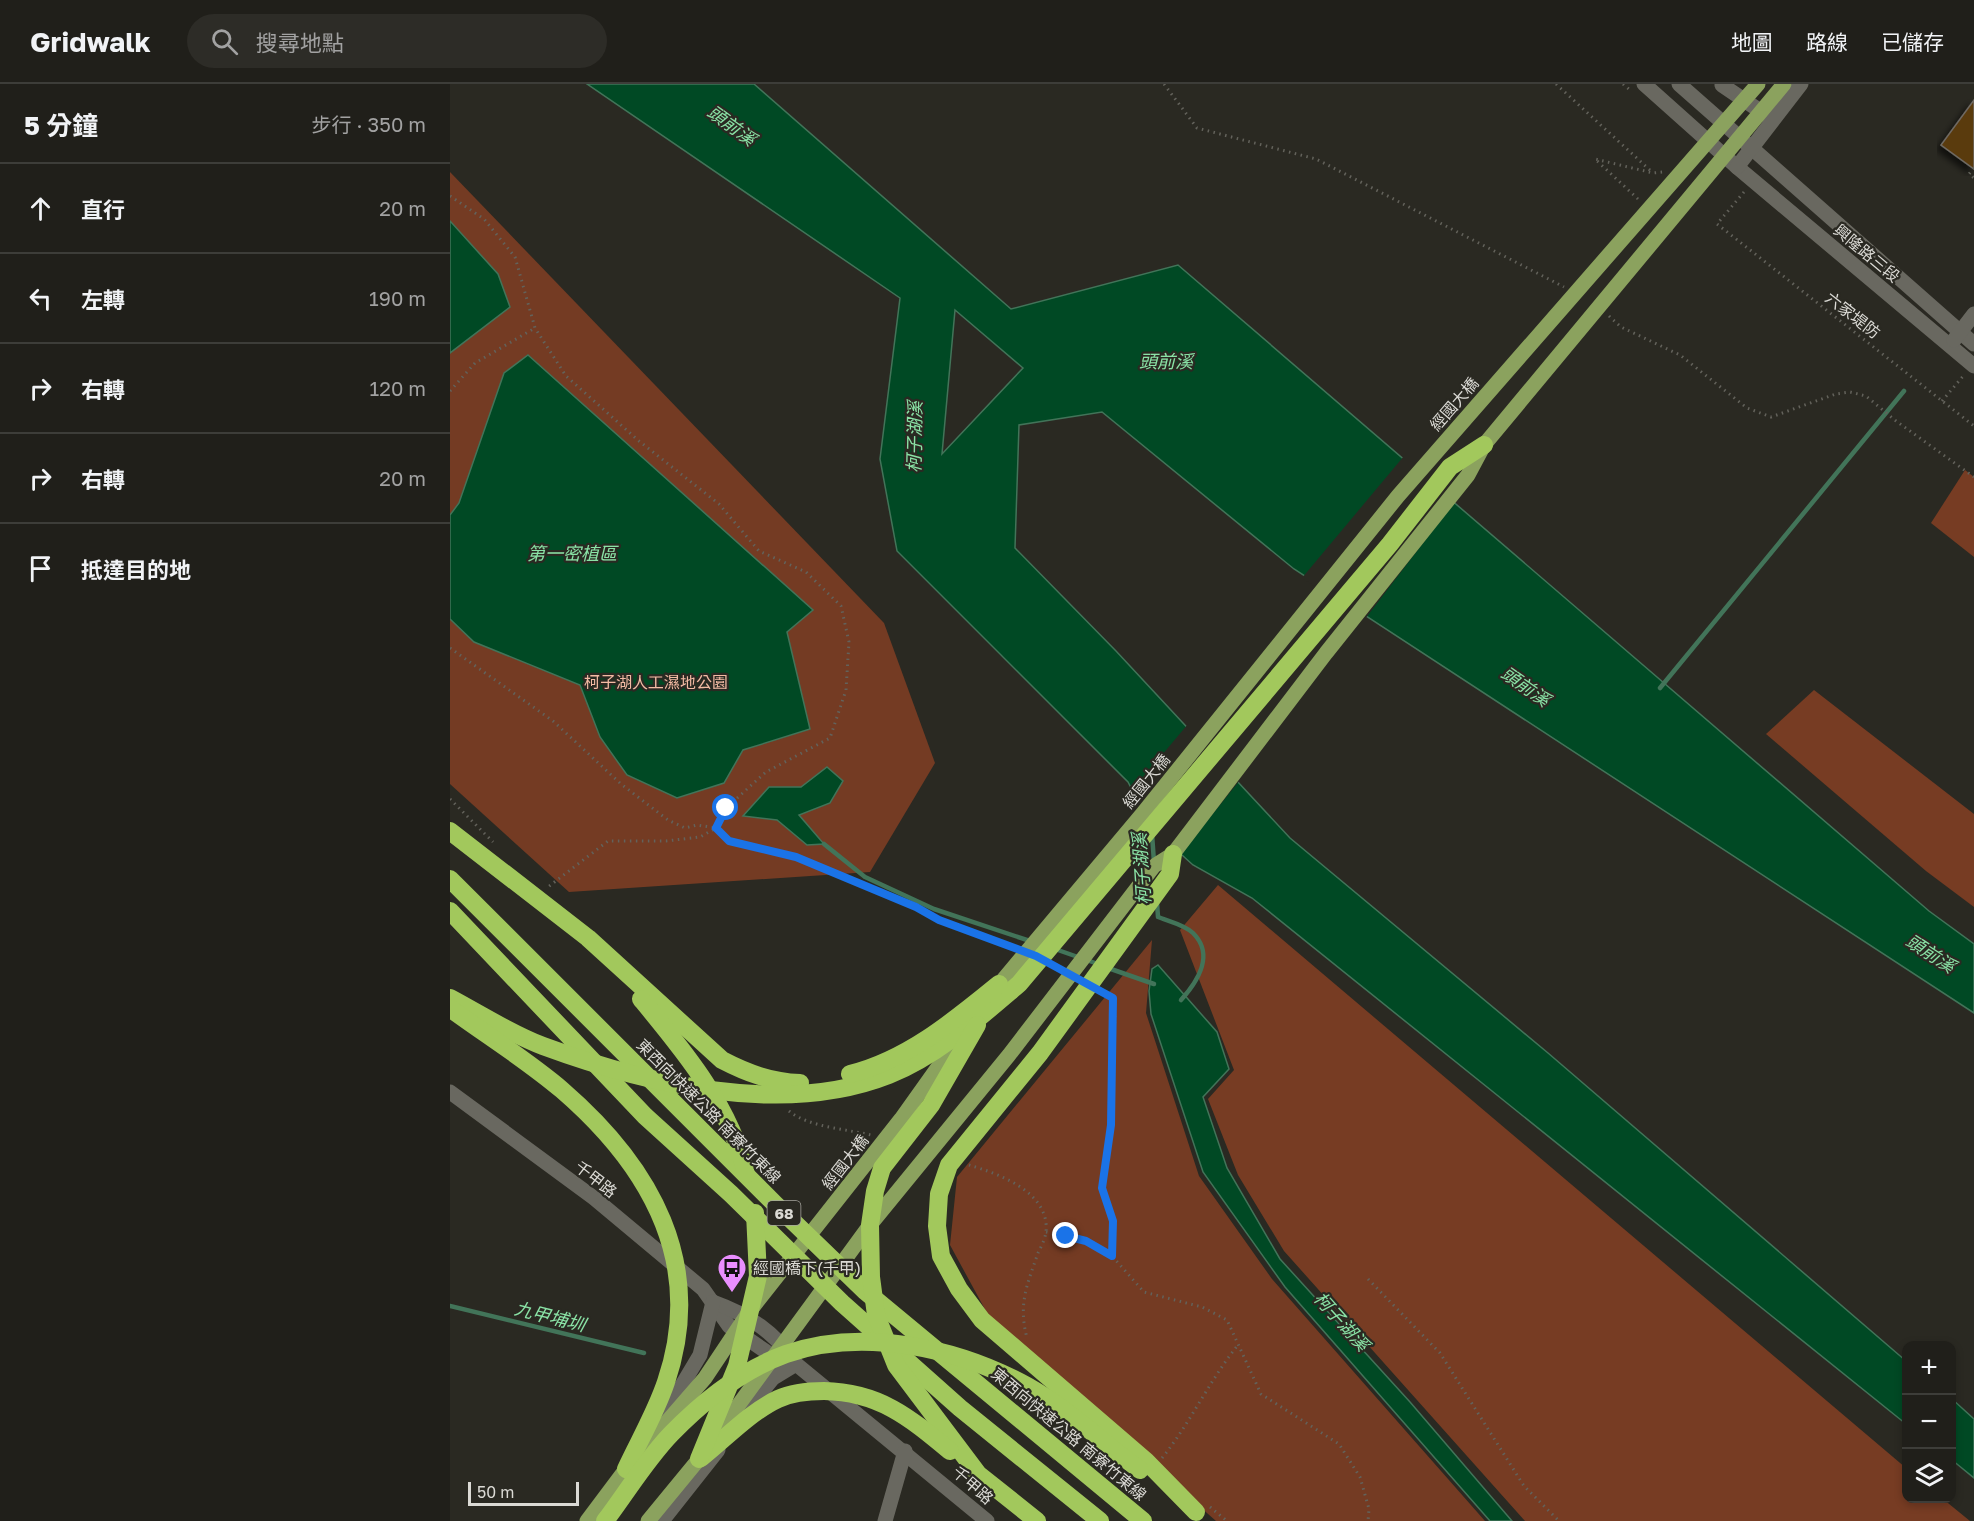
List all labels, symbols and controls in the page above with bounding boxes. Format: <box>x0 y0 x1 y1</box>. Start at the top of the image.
search box <box>187 14 607 68</box>
text: Gridwalk <box>30 25 151 58</box>
icon: search <box>208 25 241 58</box>
text: 搜尋地點 <box>256 29 344 56</box>
text: 地圖 <box>1731 29 1773 55</box>
text: 路線 <box>1806 29 1848 55</box>
text: 已儲存 <box>1881 29 1944 55</box>
water label: 頭前溪 <box>704 100 763 152</box>
text: 5 分鐘 <box>24 110 98 141</box>
text: 步行 · 350 m <box>312 112 426 136</box>
icon: ahead <box>24 192 57 225</box>
text: 直行 <box>81 196 125 223</box>
text: 20 m <box>379 196 426 220</box>
street label: 興隆路三段 <box>1830 220 1904 286</box>
icon: left <box>24 282 57 315</box>
text: 左轉 <box>81 286 125 313</box>
text: 190 m <box>369 286 426 310</box>
street label: 六家堤防 <box>1822 287 1884 343</box>
water label: 頭前溪 <box>1139 350 1196 372</box>
icon: right <box>24 372 57 405</box>
street label: 經國大橋 <box>1425 373 1483 435</box>
text: 右轉 <box>81 376 125 403</box>
text: 120 m <box>370 376 426 400</box>
water label: 柯子湖溪 <box>902 398 926 473</box>
icon: right <box>24 462 57 495</box>
text: 右轉 <box>81 466 125 493</box>
text: 20 m <box>379 466 426 490</box>
water label: 第一密植區 <box>527 542 619 564</box>
icon: arrive <box>24 552 57 585</box>
text: 抵達目的地 <box>81 556 191 583</box>
water label: 頭前溪 <box>1498 662 1557 712</box>
park label: 柯子湖人工濕地公園 <box>584 672 728 692</box>
street label: 經國大橋 <box>1118 750 1174 812</box>
route start <box>712 794 738 820</box>
water label: 柯子湖溪 <box>1127 829 1154 906</box>
water label: 頭前溪 <box>1902 929 1962 979</box>
street label: 東西向快速公路 南寮竹東線 <box>633 1035 785 1187</box>
street label: 經國大橋 <box>817 1131 873 1193</box>
street label: 千甲路 <box>571 1156 621 1202</box>
road number: 68 <box>768 1201 800 1225</box>
route end <box>1052 1222 1078 1248</box>
bus stop icon: 經國橋下(千甲) <box>716 1252 748 1294</box>
place label: 經國橋下(千甲) <box>753 1258 861 1278</box>
water label: 柯子湖溪 <box>1310 1287 1376 1357</box>
water label: 九甲埔圳 <box>512 1297 591 1336</box>
map controls <box>1902 1341 1956 1503</box>
button: + <box>1902 1341 1956 1395</box>
street label: 東西向快速公路 南寮竹東線 <box>987 1363 1151 1505</box>
button: − <box>1902 1395 1956 1449</box>
button: layers <box>1902 1449 1956 1503</box>
street label: 千甲路 <box>948 1462 998 1508</box>
scale bar <box>468 1479 579 1506</box>
text: 50 m <box>477 1482 514 1502</box>

